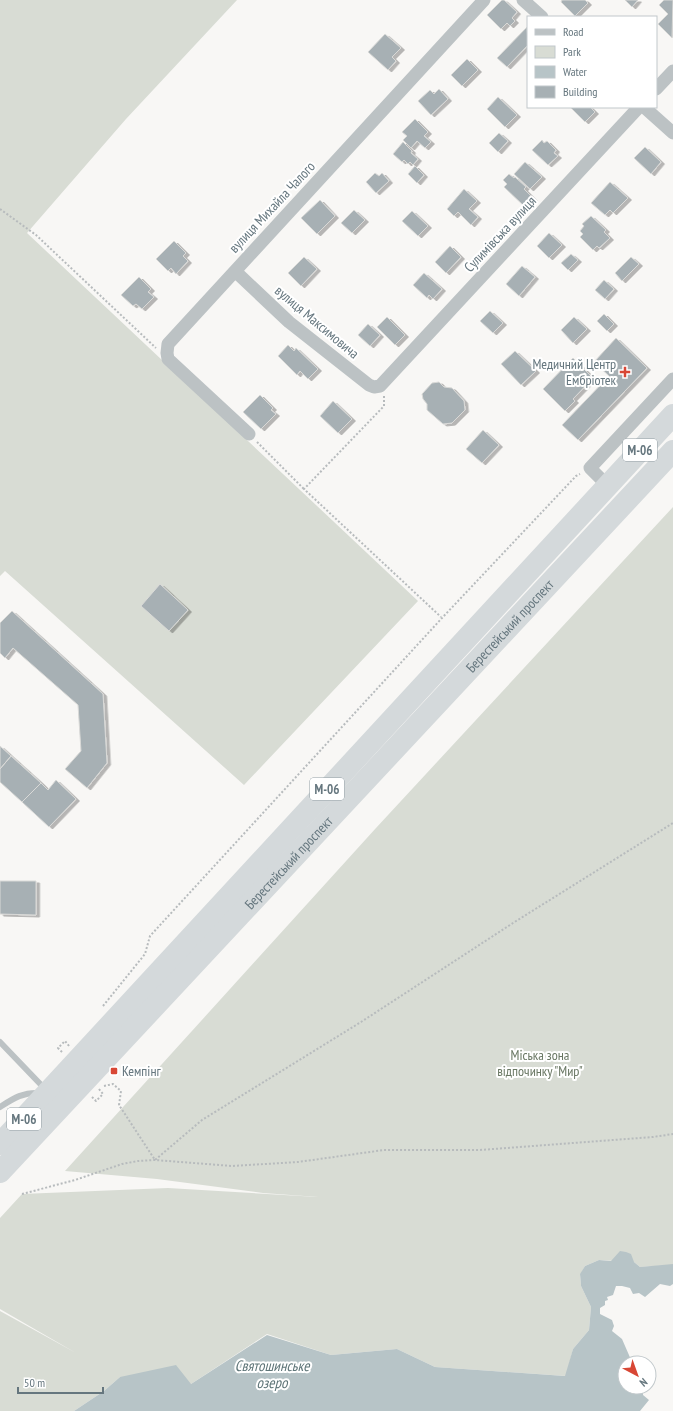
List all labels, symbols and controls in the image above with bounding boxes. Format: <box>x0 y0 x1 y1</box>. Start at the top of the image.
legend <box>527 16 657 108</box>
text: Road <box>563 24 583 39</box>
text: Park <box>563 44 581 59</box>
text: Water <box>563 64 588 79</box>
text: Building <box>563 84 598 99</box>
street label: вулиця Михайла Чалого <box>225 158 319 256</box>
street label: Сулимівська вулиця <box>460 192 540 276</box>
street label: вулиця Максимовича <box>271 282 363 362</box>
place label: Медичний Центр Ембріотек <box>532 355 617 389</box>
marker: Медичний Центр Ембріотек <box>619 366 631 378</box>
road number: М-06 <box>623 439 657 461</box>
street label: Берестейський проспект <box>462 575 558 676</box>
road number: М-06 <box>310 778 344 800</box>
street label: Берестейський проспект <box>241 812 337 913</box>
park label: Міська зона відпочинку "Мир" <box>497 1046 583 1080</box>
place label: Кемпінг <box>122 1062 161 1080</box>
marker: Кемпінг <box>109 1066 119 1076</box>
road number: М-06 <box>7 1108 41 1130</box>
north arrow <box>617 1355 657 1395</box>
water label: Святошинське озеро <box>235 1356 310 1392</box>
scale bar <box>18 1369 103 1395</box>
text: 50 m <box>24 1375 45 1390</box>
text: N <box>637 1375 650 1390</box>

